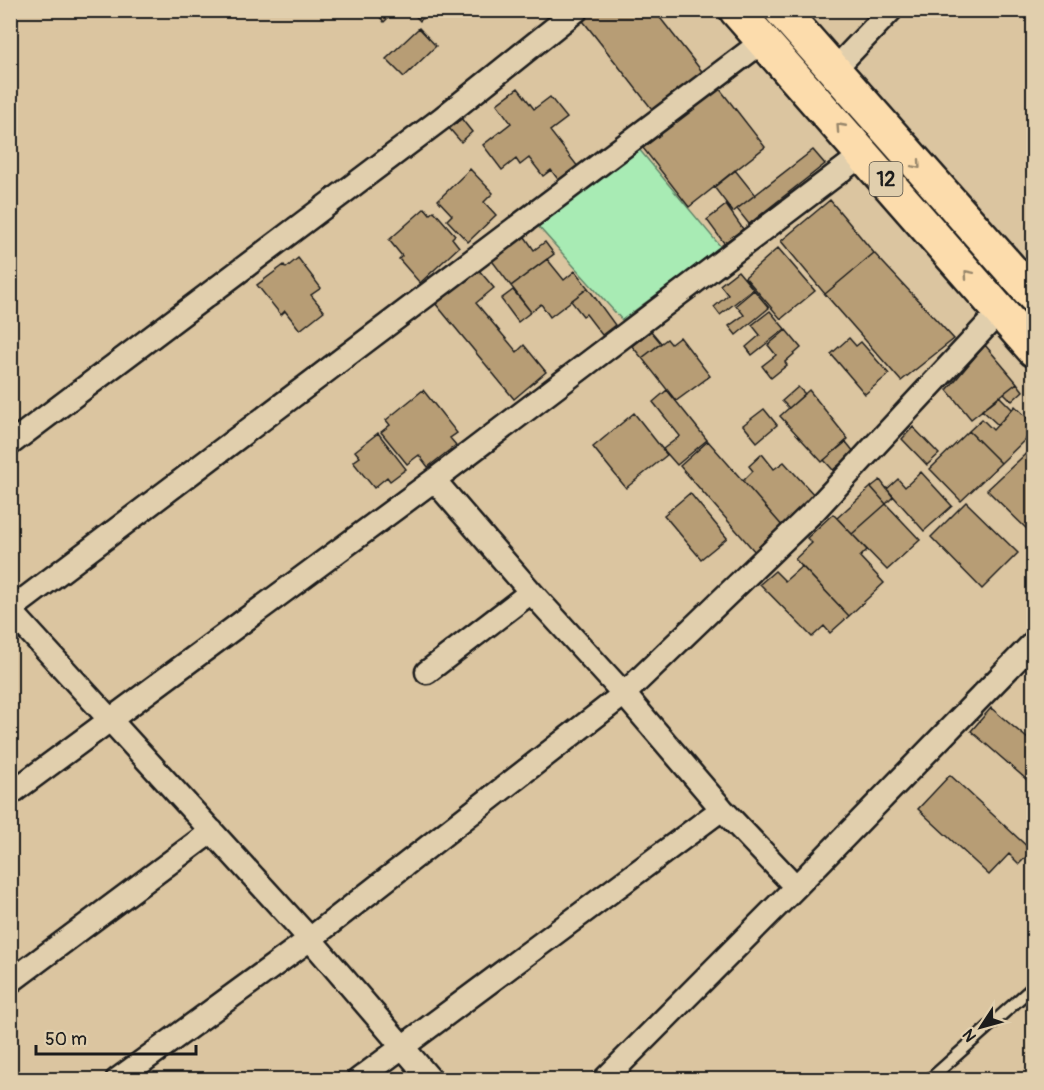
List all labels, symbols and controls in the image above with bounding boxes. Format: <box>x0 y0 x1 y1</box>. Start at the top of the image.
one-way arrow <box>836 123 847 134</box>
one-way arrow <box>910 158 921 168</box>
road number: 12 <box>870 162 902 196</box>
one-way arrow <box>964 270 975 281</box>
north arrow <box>951 997 1011 1057</box>
scale bar <box>36 1018 196 1056</box>
text: N <box>958 1025 981 1045</box>
text: 50 m <box>45 1028 87 1051</box>

